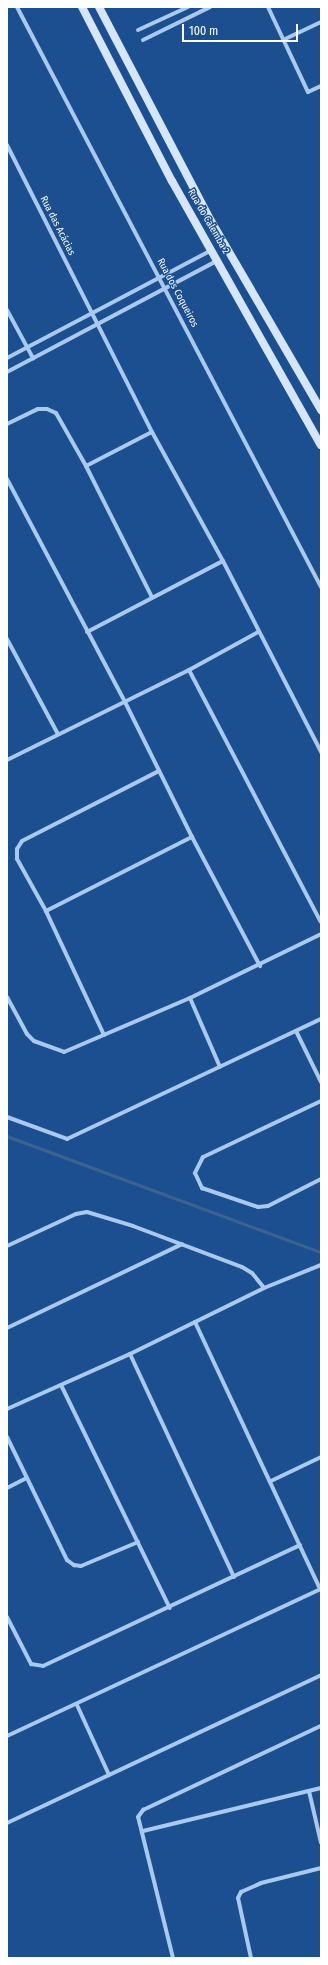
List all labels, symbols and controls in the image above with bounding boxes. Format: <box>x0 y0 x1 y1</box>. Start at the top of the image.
scale bar <box>184 16 300 42</box>
text: 100 m <box>189 24 218 38</box>
street label: Rua do Calemba 2 <box>185 187 231 257</box>
street label: Rua das Acácias <box>37 194 77 258</box>
street label: Rua dos Coqueiros <box>154 257 200 329</box>

